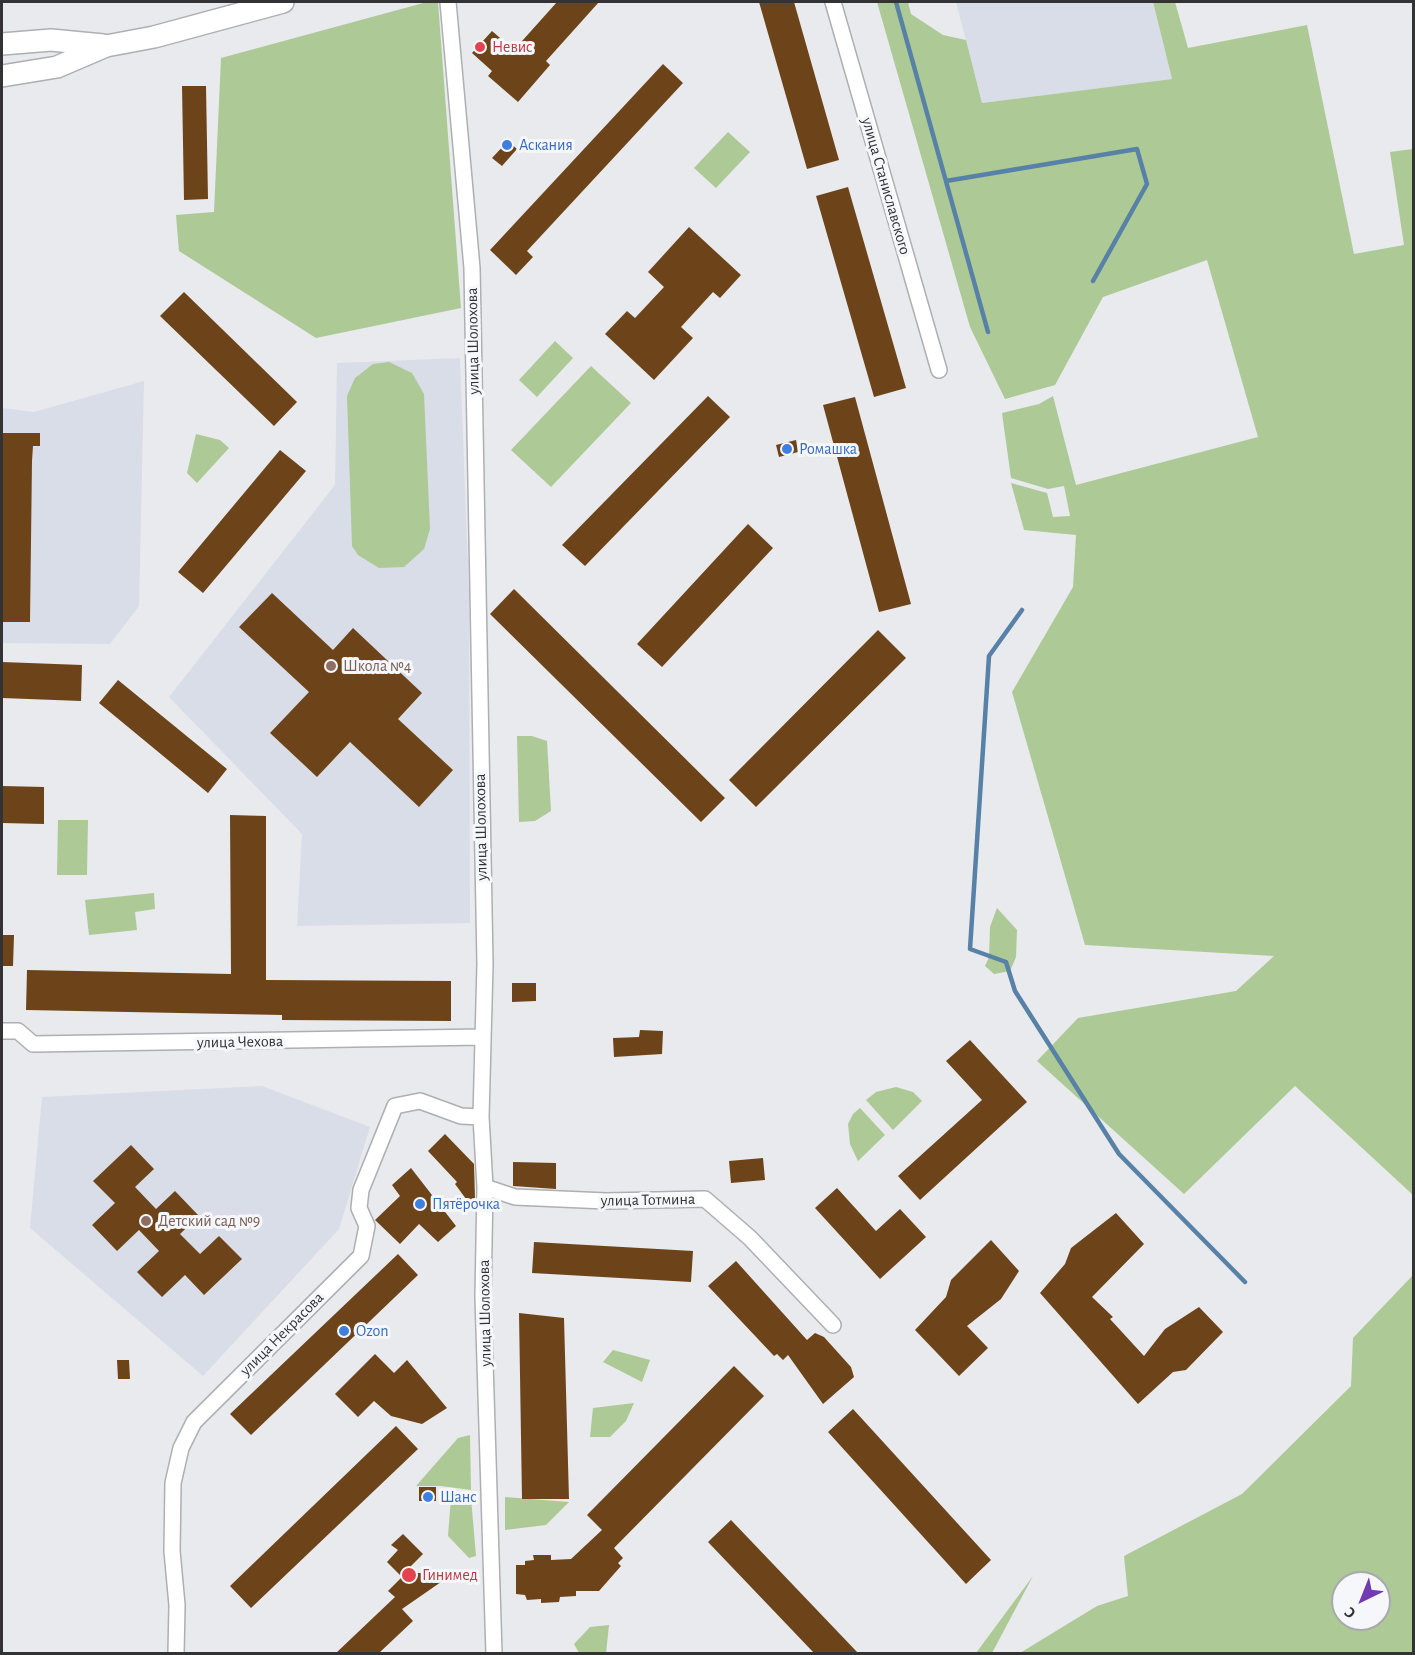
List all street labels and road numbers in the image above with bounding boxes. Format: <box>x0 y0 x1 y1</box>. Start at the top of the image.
street label: улица Станиславского <box>857 115 915 257</box>
street label: улица Шолохова <box>462 287 484 395</box>
street label: улица Шолохова <box>470 773 492 881</box>
street label: улица Чехова <box>197 1032 283 1052</box>
street label: улица Тотмина <box>601 1190 695 1210</box>
street label: улица Шолохова <box>474 1259 496 1367</box>
street label: улица Некрасова <box>236 1288 328 1380</box>

